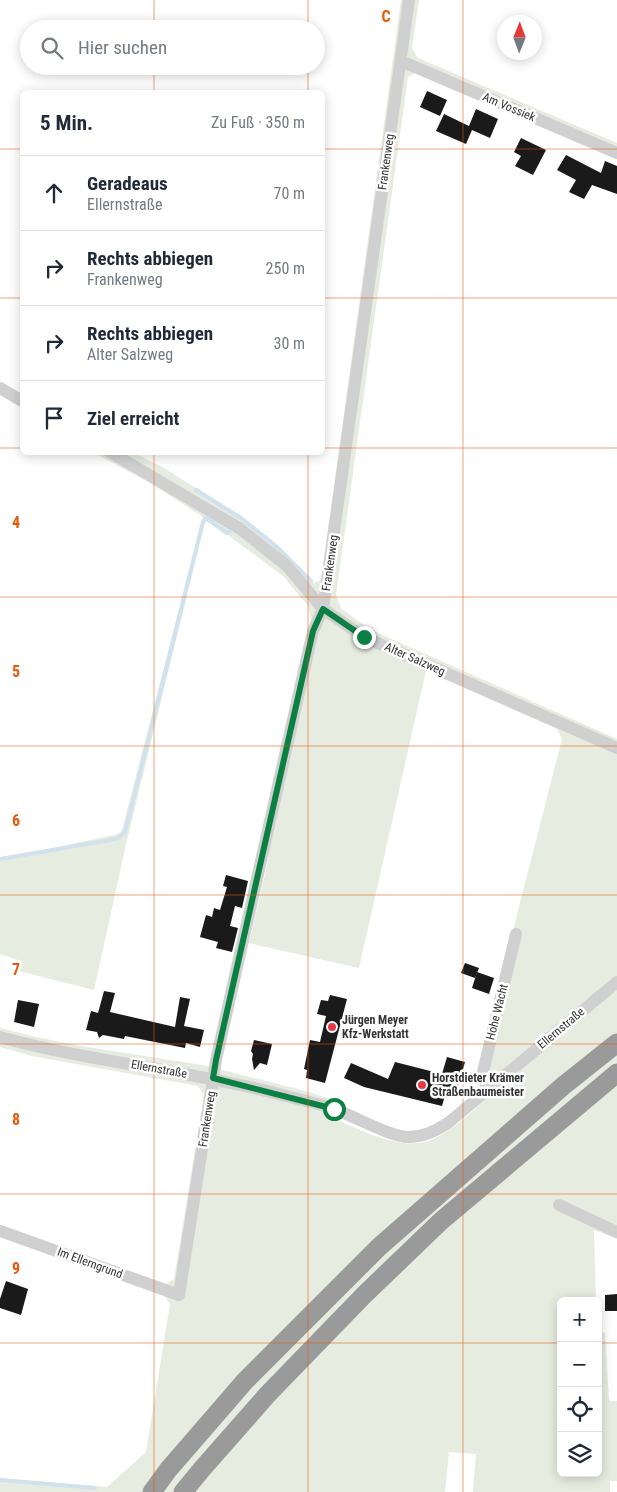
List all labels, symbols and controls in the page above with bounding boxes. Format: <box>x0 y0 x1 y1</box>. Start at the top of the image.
text: C <box>381 7 391 26</box>
north arrow <box>497 15 542 60</box>
search box <box>20 20 325 75</box>
icon: search <box>38 34 66 62</box>
text: Hier suchen <box>78 36 167 59</box>
street label: Am Vossiek <box>481 90 538 125</box>
text: 5 Min. <box>40 111 93 135</box>
text: Zu Fuß · 350 m <box>211 113 305 132</box>
street label: Frankenweg <box>375 133 397 191</box>
text: Geradeaus <box>87 172 168 195</box>
icon: ahead <box>40 179 68 207</box>
text: 70 m <box>273 184 305 203</box>
text: Ellernstraße <box>87 195 163 214</box>
text: Rechts abbiegen <box>87 247 213 270</box>
icon: right <box>40 254 68 282</box>
text: 250 m <box>266 259 305 278</box>
text: Frankenweg <box>87 270 163 289</box>
text: Rechts abbiegen <box>87 322 213 345</box>
icon: right <box>40 329 68 357</box>
text: 30 m <box>273 334 305 353</box>
text: Alter Salzweg <box>87 345 173 364</box>
icon: arrive <box>40 404 68 432</box>
text: Ziel erreicht <box>87 407 179 430</box>
text: 4 <box>12 513 20 532</box>
street label: Frankenweg <box>319 534 341 592</box>
route end <box>353 626 376 649</box>
street label: Alter Salzweg <box>383 639 447 679</box>
text: 5 <box>12 662 20 681</box>
text: 6 <box>12 811 20 830</box>
text: 7 <box>12 960 20 979</box>
street label: Hohe Wacht <box>483 982 511 1041</box>
street label: Ellernstraße <box>535 1004 587 1052</box>
place label: Jürgen Meyer Kfz-Werkstatt <box>342 1013 409 1041</box>
marker: Jürgen Meyer Kfz-Werkstatt <box>326 1021 338 1033</box>
street label: Ellernstraße <box>130 1057 188 1081</box>
place label: Horstdieter Krämer Straßenbaumeister <box>432 1071 524 1099</box>
marker: Horstdieter Krämer Straßenbaumeister <box>416 1079 428 1091</box>
street label: Frankenweg <box>196 1090 218 1148</box>
route start <box>323 1098 346 1121</box>
text: 8 <box>12 1110 20 1129</box>
street label: Im Ellerngrund <box>55 1245 125 1281</box>
text: 9 <box>12 1259 20 1278</box>
map controls <box>557 1297 602 1477</box>
button: + <box>557 1297 602 1342</box>
button: − <box>557 1342 602 1387</box>
button: locate <box>557 1387 602 1432</box>
button: layers <box>557 1432 602 1477</box>

